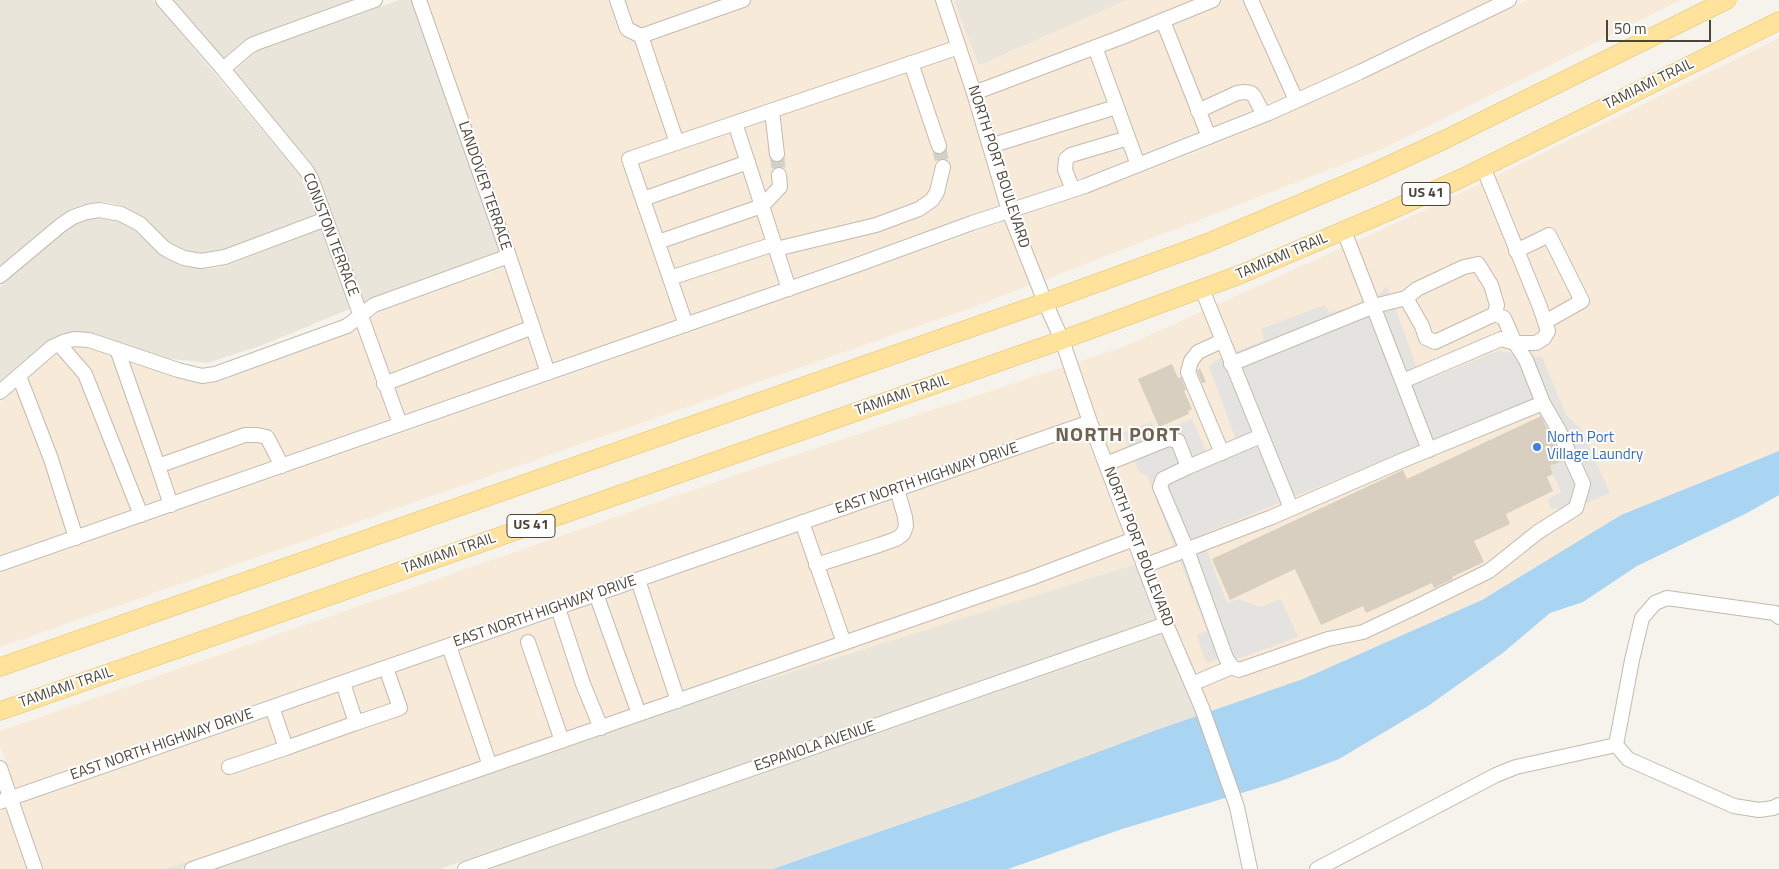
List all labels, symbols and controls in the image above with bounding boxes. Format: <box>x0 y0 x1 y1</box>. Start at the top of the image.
scale bar <box>1609 10 1714 42</box>
text: 50 m <box>1614 17 1647 40</box>
street label: TAMIAMI TRAIL <box>1601 55 1697 115</box>
street label: NORTH PORT BOULEVARD <box>963 83 1033 251</box>
street label: LANDOVER TERRACE <box>454 119 514 253</box>
street label: CONISTON TERRACE <box>298 171 362 299</box>
road number: US 41 <box>1402 182 1450 205</box>
street label: TAMIAMI TRAIL <box>1233 230 1331 284</box>
street label: TAMIAMI TRAIL <box>853 372 951 420</box>
district label: NORTH PORT <box>1054 424 1182 448</box>
place label: North Port Village Laundry <box>1547 429 1643 464</box>
street label: EAST NORTH HIGHWAY DRIVE <box>833 439 1021 519</box>
marker: North Port Village Laundry <box>1531 441 1543 453</box>
street label: NORTH PORT BOULEVARD <box>1099 464 1177 630</box>
road number: US 41 <box>507 514 555 538</box>
street label: TAMIAMI TRAIL <box>400 530 498 578</box>
street label: EAST NORTH HIGHWAY DRIVE <box>451 572 639 652</box>
street label: TAMIAMI TRAIL <box>17 664 115 712</box>
street label: EAST NORTH HIGHWAY DRIVE <box>68 705 256 785</box>
street label: ESPANOLA AVENUE <box>752 718 878 776</box>

